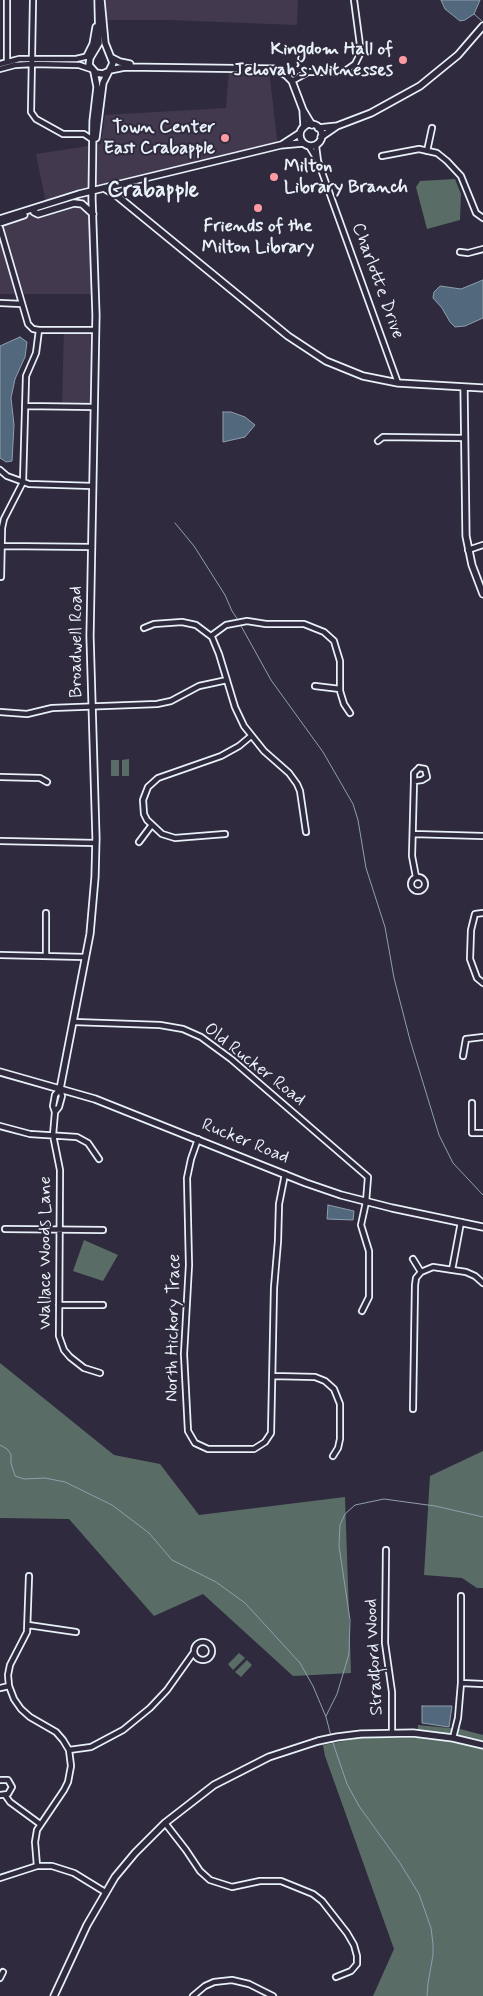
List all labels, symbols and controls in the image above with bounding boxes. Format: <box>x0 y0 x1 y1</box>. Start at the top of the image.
place label: Kingdom Hall of Jehovah’s Witnesses <box>234 39 393 82</box>
marker: Kingdom Hall of Jehovah’s Witnesses <box>397 54 409 66</box>
place label: Town Center East Crabapple <box>103 117 215 160</box>
marker: Town Center East Crabapple <box>219 132 231 144</box>
place label: Milton Library Branch <box>284 156 408 198</box>
marker: Milton Library Branch <box>268 171 280 183</box>
district label: Crabapple <box>107 178 199 204</box>
marker: Friends of the Milton Library <box>252 202 264 214</box>
place label: Friends of the Milton Library <box>202 216 314 258</box>
street label: Charlotte Drive <box>346 220 408 342</box>
street label: Broadwell Road <box>66 586 88 698</box>
street label: Old Rucker Road <box>199 1019 309 1111</box>
street label: Rucker Road <box>198 1115 292 1169</box>
street label: Wallace Woods Lane <box>35 1176 57 1330</box>
street label: North Hickory Trace <box>162 1254 186 1402</box>
street label: Stradford Wood <box>361 1598 389 1716</box>

